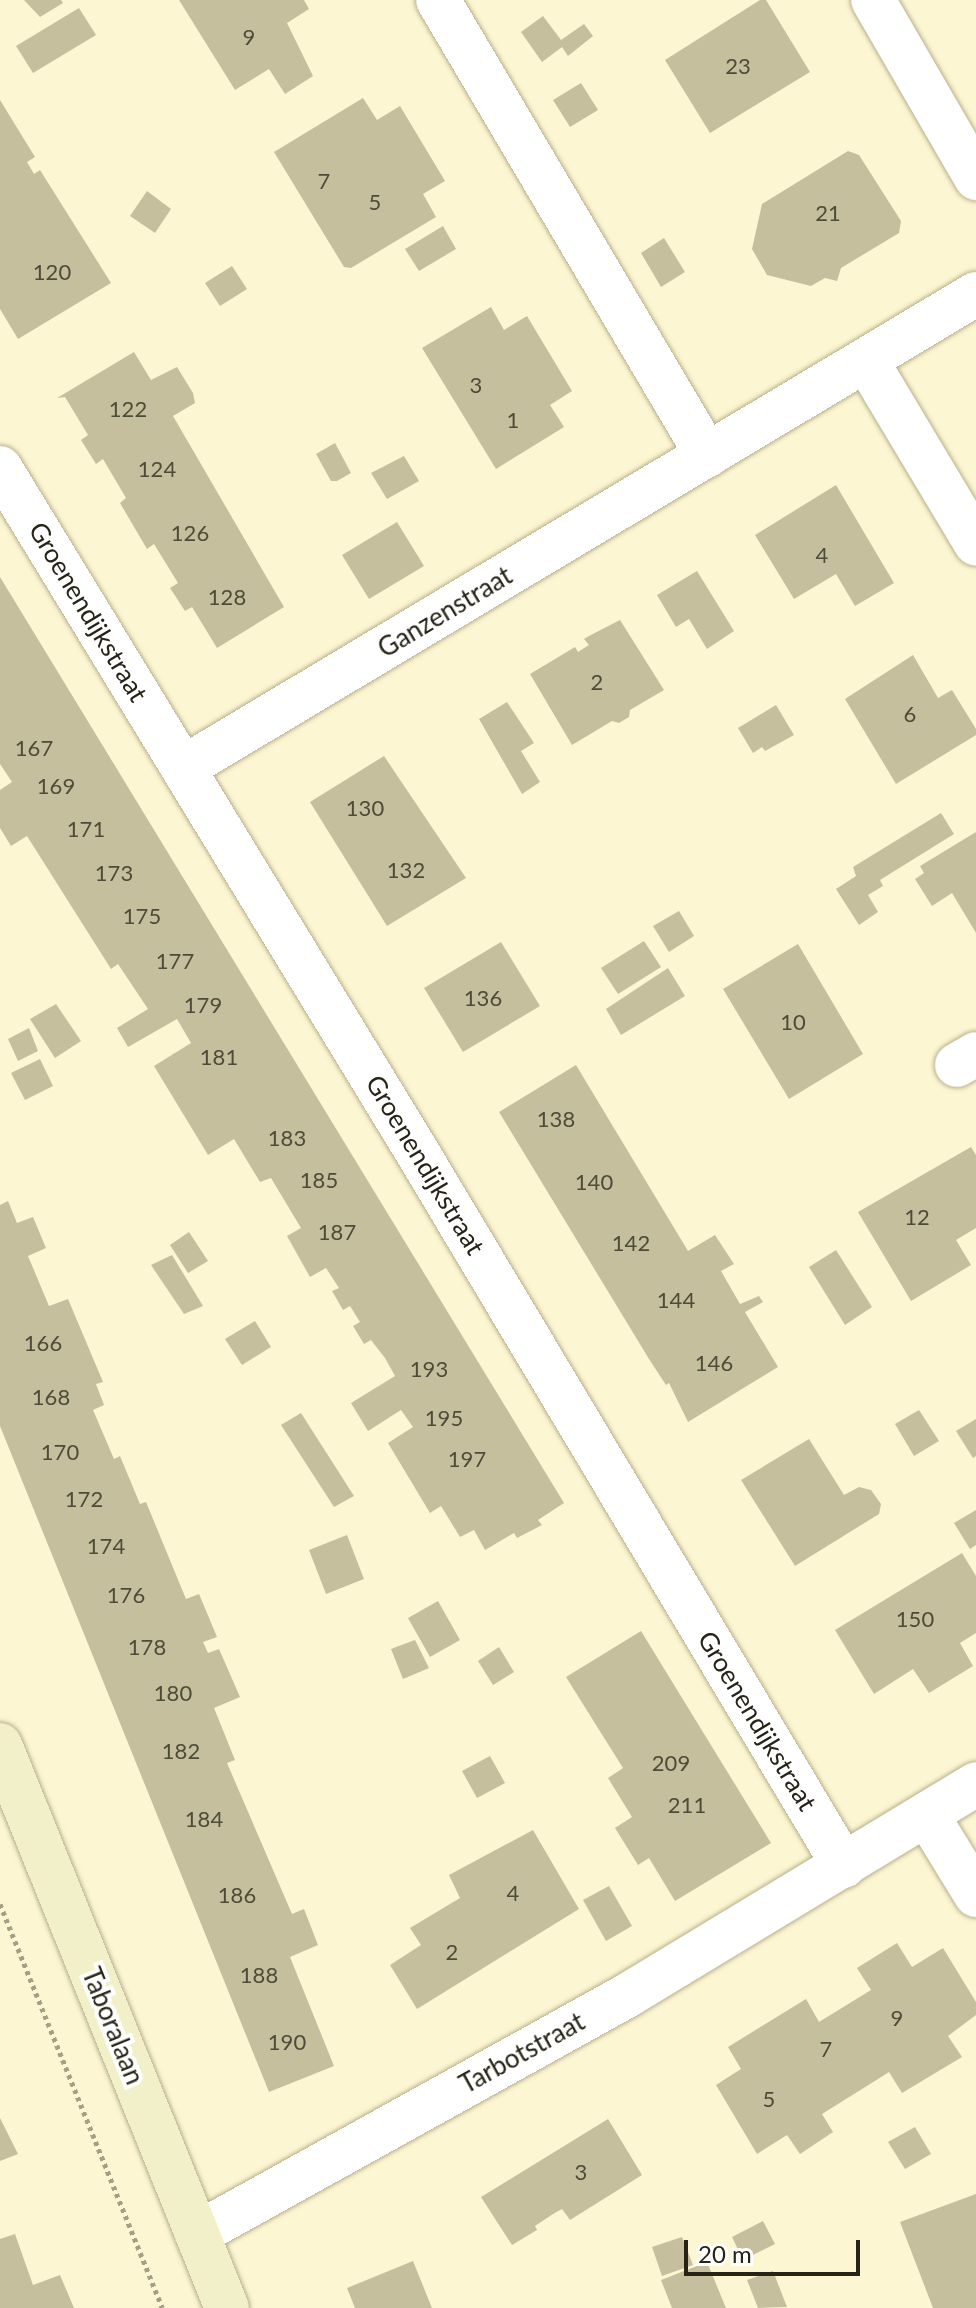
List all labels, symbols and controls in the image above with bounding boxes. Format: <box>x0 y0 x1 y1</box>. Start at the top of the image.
house number: 9 <box>243 24 255 50</box>
house number: 23 <box>725 53 751 79</box>
house number: 7 <box>318 168 330 194</box>
house number: 5 <box>369 189 381 215</box>
house number: 21 <box>815 200 841 226</box>
house number: 120 <box>33 259 71 285</box>
house number: 3 <box>470 372 482 398</box>
house number: 122 <box>109 396 147 422</box>
house number: 1 <box>507 407 519 433</box>
house number: 124 <box>138 456 176 482</box>
street label: Groenendijkstraat <box>22 517 154 707</box>
house number: 126 <box>171 520 209 546</box>
house number: 4 <box>816 542 828 568</box>
street label: Ganzenstraat <box>372 560 518 664</box>
house number: 128 <box>208 584 246 610</box>
house number: 2 <box>591 669 603 695</box>
house number: 6 <box>904 701 916 727</box>
house number: 167 <box>15 735 53 761</box>
house number: 169 <box>37 773 75 799</box>
house number: 130 <box>346 795 384 821</box>
house number: 171 <box>67 816 105 842</box>
house number: 132 <box>387 857 425 883</box>
house number: 173 <box>95 860 133 886</box>
house number: 175 <box>123 903 161 929</box>
house number: 177 <box>156 948 194 974</box>
house number: 136 <box>464 985 502 1011</box>
house number: 179 <box>184 992 222 1018</box>
house number: 10 <box>780 1009 806 1035</box>
house number: 181 <box>200 1044 238 1070</box>
street label: Groenendijkstraat <box>359 1070 491 1260</box>
house number: 138 <box>537 1106 575 1132</box>
house number: 183 <box>268 1125 306 1151</box>
house number: 185 <box>300 1167 338 1193</box>
house number: 140 <box>575 1169 613 1195</box>
house number: 12 <box>904 1204 930 1230</box>
house number: 187 <box>318 1219 356 1245</box>
house number: 142 <box>612 1230 650 1256</box>
house number: 144 <box>657 1287 695 1313</box>
house number: 166 <box>24 1330 62 1356</box>
house number: 146 <box>695 1350 733 1376</box>
house number: 193 <box>410 1356 448 1382</box>
house number: 168 <box>32 1384 70 1410</box>
house number: 195 <box>425 1405 463 1431</box>
house number: 170 <box>41 1439 79 1465</box>
house number: 197 <box>448 1446 486 1472</box>
house number: 172 <box>65 1486 103 1512</box>
house number: 174 <box>87 1533 125 1559</box>
house number: 176 <box>107 1582 145 1608</box>
house number: 150 <box>896 1606 934 1632</box>
street label: Groenendijkstraat <box>691 1626 823 1816</box>
house number: 178 <box>128 1634 166 1660</box>
house number: 180 <box>154 1680 192 1706</box>
house number: 182 <box>162 1738 200 1764</box>
house number: 209 <box>652 1750 690 1776</box>
house number: 211 <box>668 1792 706 1818</box>
house number: 184 <box>185 1806 223 1832</box>
house number: 4 <box>507 1880 519 1906</box>
house number: 186 <box>218 1882 256 1908</box>
house number: 2 <box>446 1939 458 1965</box>
house number: 188 <box>240 1962 278 1988</box>
street label: Taboralaan <box>75 1963 151 2089</box>
house number: 9 <box>891 2005 903 2031</box>
street label: Tarbotstraat <box>454 2006 590 2100</box>
house number: 190 <box>268 2029 306 2055</box>
house number: 7 <box>820 2036 832 2062</box>
house number: 5 <box>763 2086 775 2112</box>
house number: 3 <box>575 2159 587 2185</box>
scale bar <box>688 2224 864 2274</box>
text: 20 m <box>698 2239 752 2268</box>

